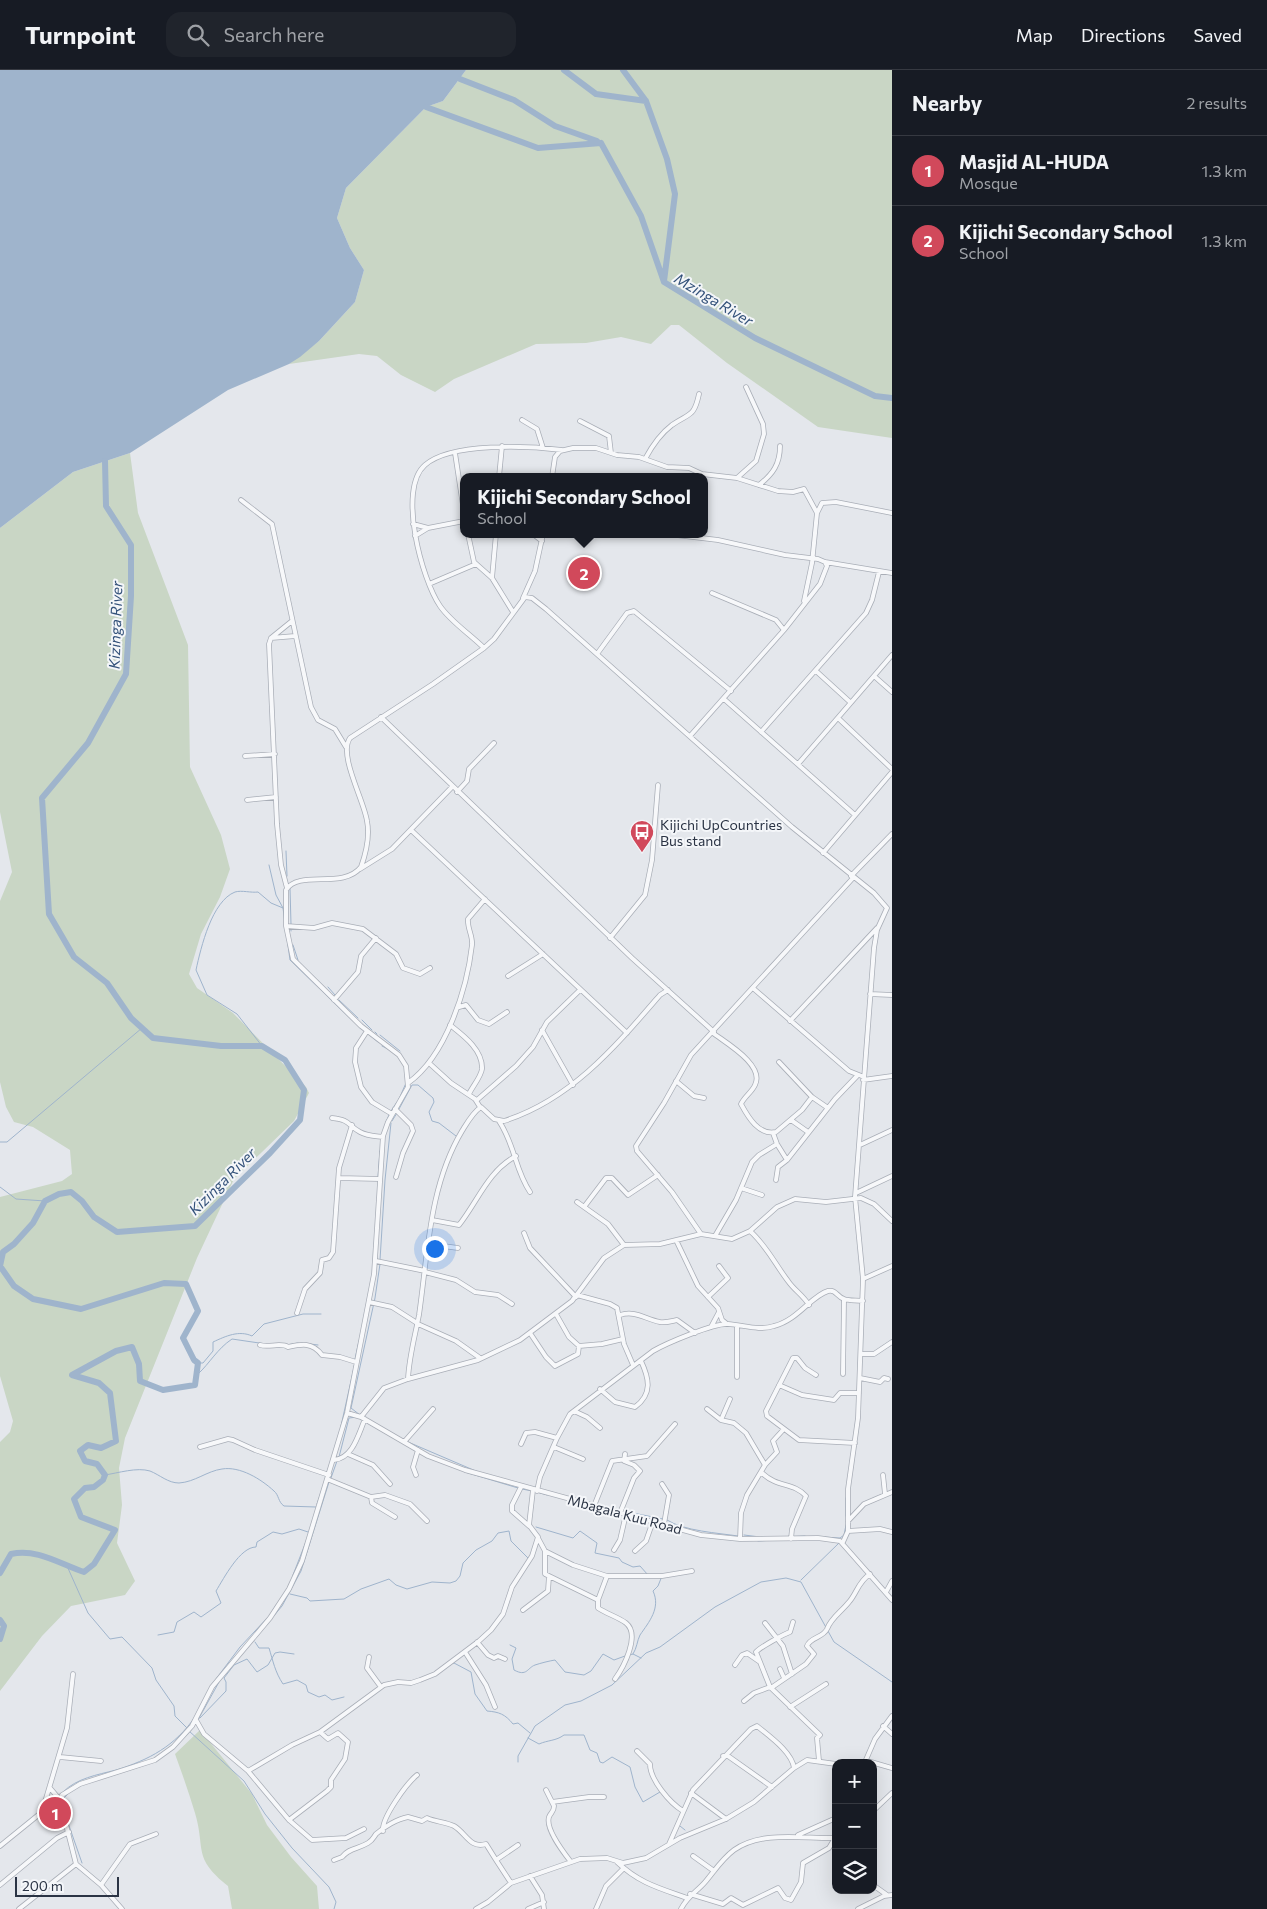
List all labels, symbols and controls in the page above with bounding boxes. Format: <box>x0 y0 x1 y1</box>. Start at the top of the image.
search box <box>166 12 516 57</box>
text: Turnpoint <box>25 20 136 49</box>
icon: search <box>184 21 212 49</box>
text: Search here <box>224 23 324 46</box>
text: Map <box>1016 24 1053 46</box>
text: Directions <box>1081 24 1165 46</box>
text: Saved <box>1193 24 1242 46</box>
text: Nearby <box>912 90 982 115</box>
text: 2 results <box>1186 93 1247 112</box>
text: Masjid AL-HUDA <box>959 150 1109 173</box>
text: 1 <box>924 161 932 180</box>
text: 1.3 km <box>1202 161 1247 180</box>
text: Mosque <box>959 173 1018 192</box>
text: Kijichi Secondary School <box>959 220 1173 243</box>
text: 2 <box>923 231 933 250</box>
text: 1.3 km <box>1202 231 1247 250</box>
text: School <box>959 243 1009 262</box>
water label: Mzinga River <box>671 269 757 330</box>
popup <box>460 473 708 538</box>
text: Kijichi Secondary School <box>477 485 691 508</box>
text: School <box>477 508 527 527</box>
pin: 2 <box>568 554 600 592</box>
water label: Kizinga River <box>104 580 126 669</box>
place label: Kijichi UpCountries Bus stand <box>660 816 782 849</box>
bus stop icon: Kijichi UpCountries Bus stand <box>629 819 655 853</box>
water label: Kizinga River <box>185 1143 260 1218</box>
your location <box>422 1236 448 1262</box>
street label: Mbagala Kuu Road <box>566 1491 684 1537</box>
map controls <box>832 1759 877 1894</box>
button: + <box>832 1759 877 1804</box>
pin: 1 <box>39 1794 71 1832</box>
button: − <box>832 1804 877 1849</box>
button: layers <box>832 1849 877 1894</box>
scale bar <box>15 1874 119 1897</box>
text: 200 m <box>22 1877 63 1894</box>

